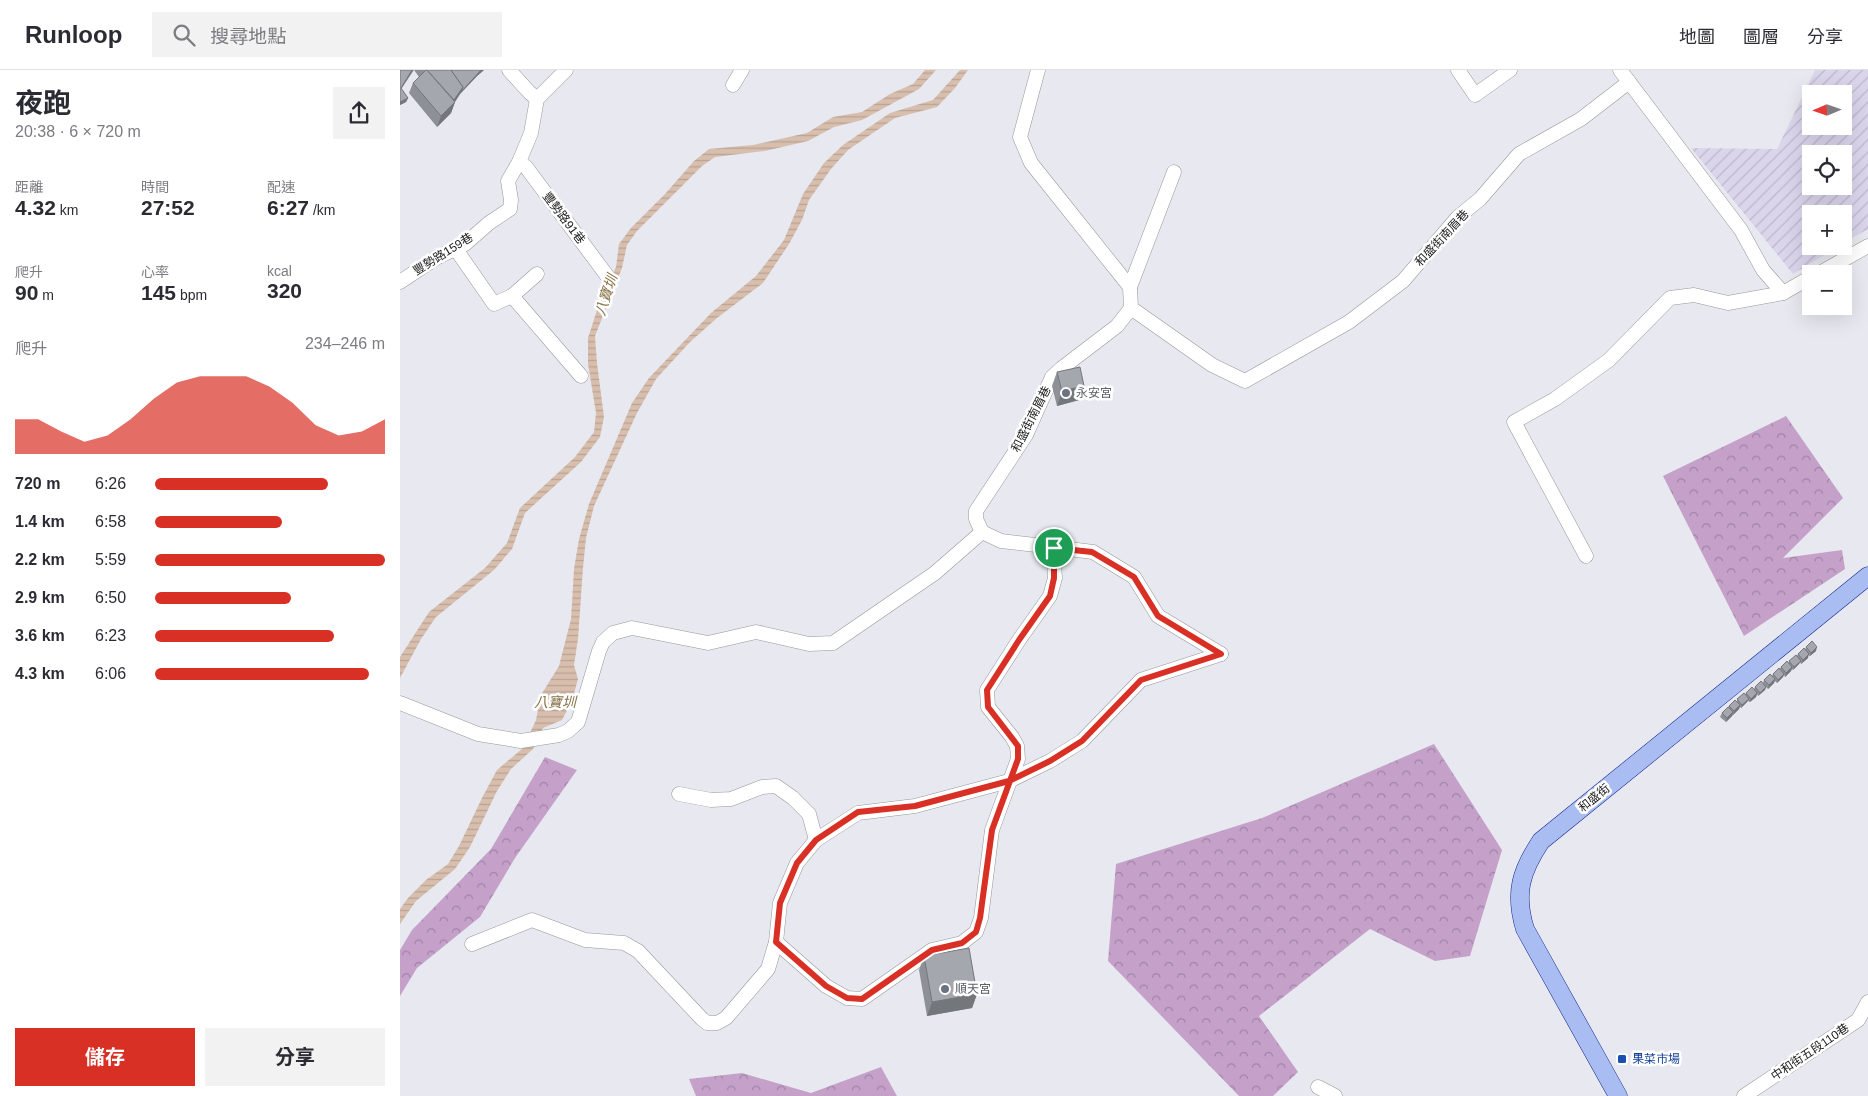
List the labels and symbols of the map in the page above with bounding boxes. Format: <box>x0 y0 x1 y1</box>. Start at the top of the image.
north arrow <box>1802 85 1852 135</box>
street label: 豐勢路91巷 <box>540 189 588 247</box>
street label: 和盛街南眉巷 <box>1412 207 1472 269</box>
street label: 豐勢路159巷 <box>410 230 476 278</box>
water label: 八寶圳 <box>592 271 621 317</box>
street label: 和盛街南眉巷 <box>1008 384 1054 454</box>
place label: 永安宮 <box>1076 386 1112 400</box>
marker: 永安宮 <box>1060 387 1072 399</box>
pin <box>1033 527 1075 569</box>
water label: 八寶圳 <box>534 694 578 710</box>
street label: 和盛街 <box>1576 781 1612 815</box>
place label: 順天宮 <box>955 982 991 996</box>
marker: 順天宮 <box>939 983 951 995</box>
street label: 中和街五段110巷 <box>1768 1021 1852 1083</box>
place label: 果菜市場 <box>1632 1052 1680 1066</box>
marker: 果菜市場 <box>1616 1053 1628 1065</box>

